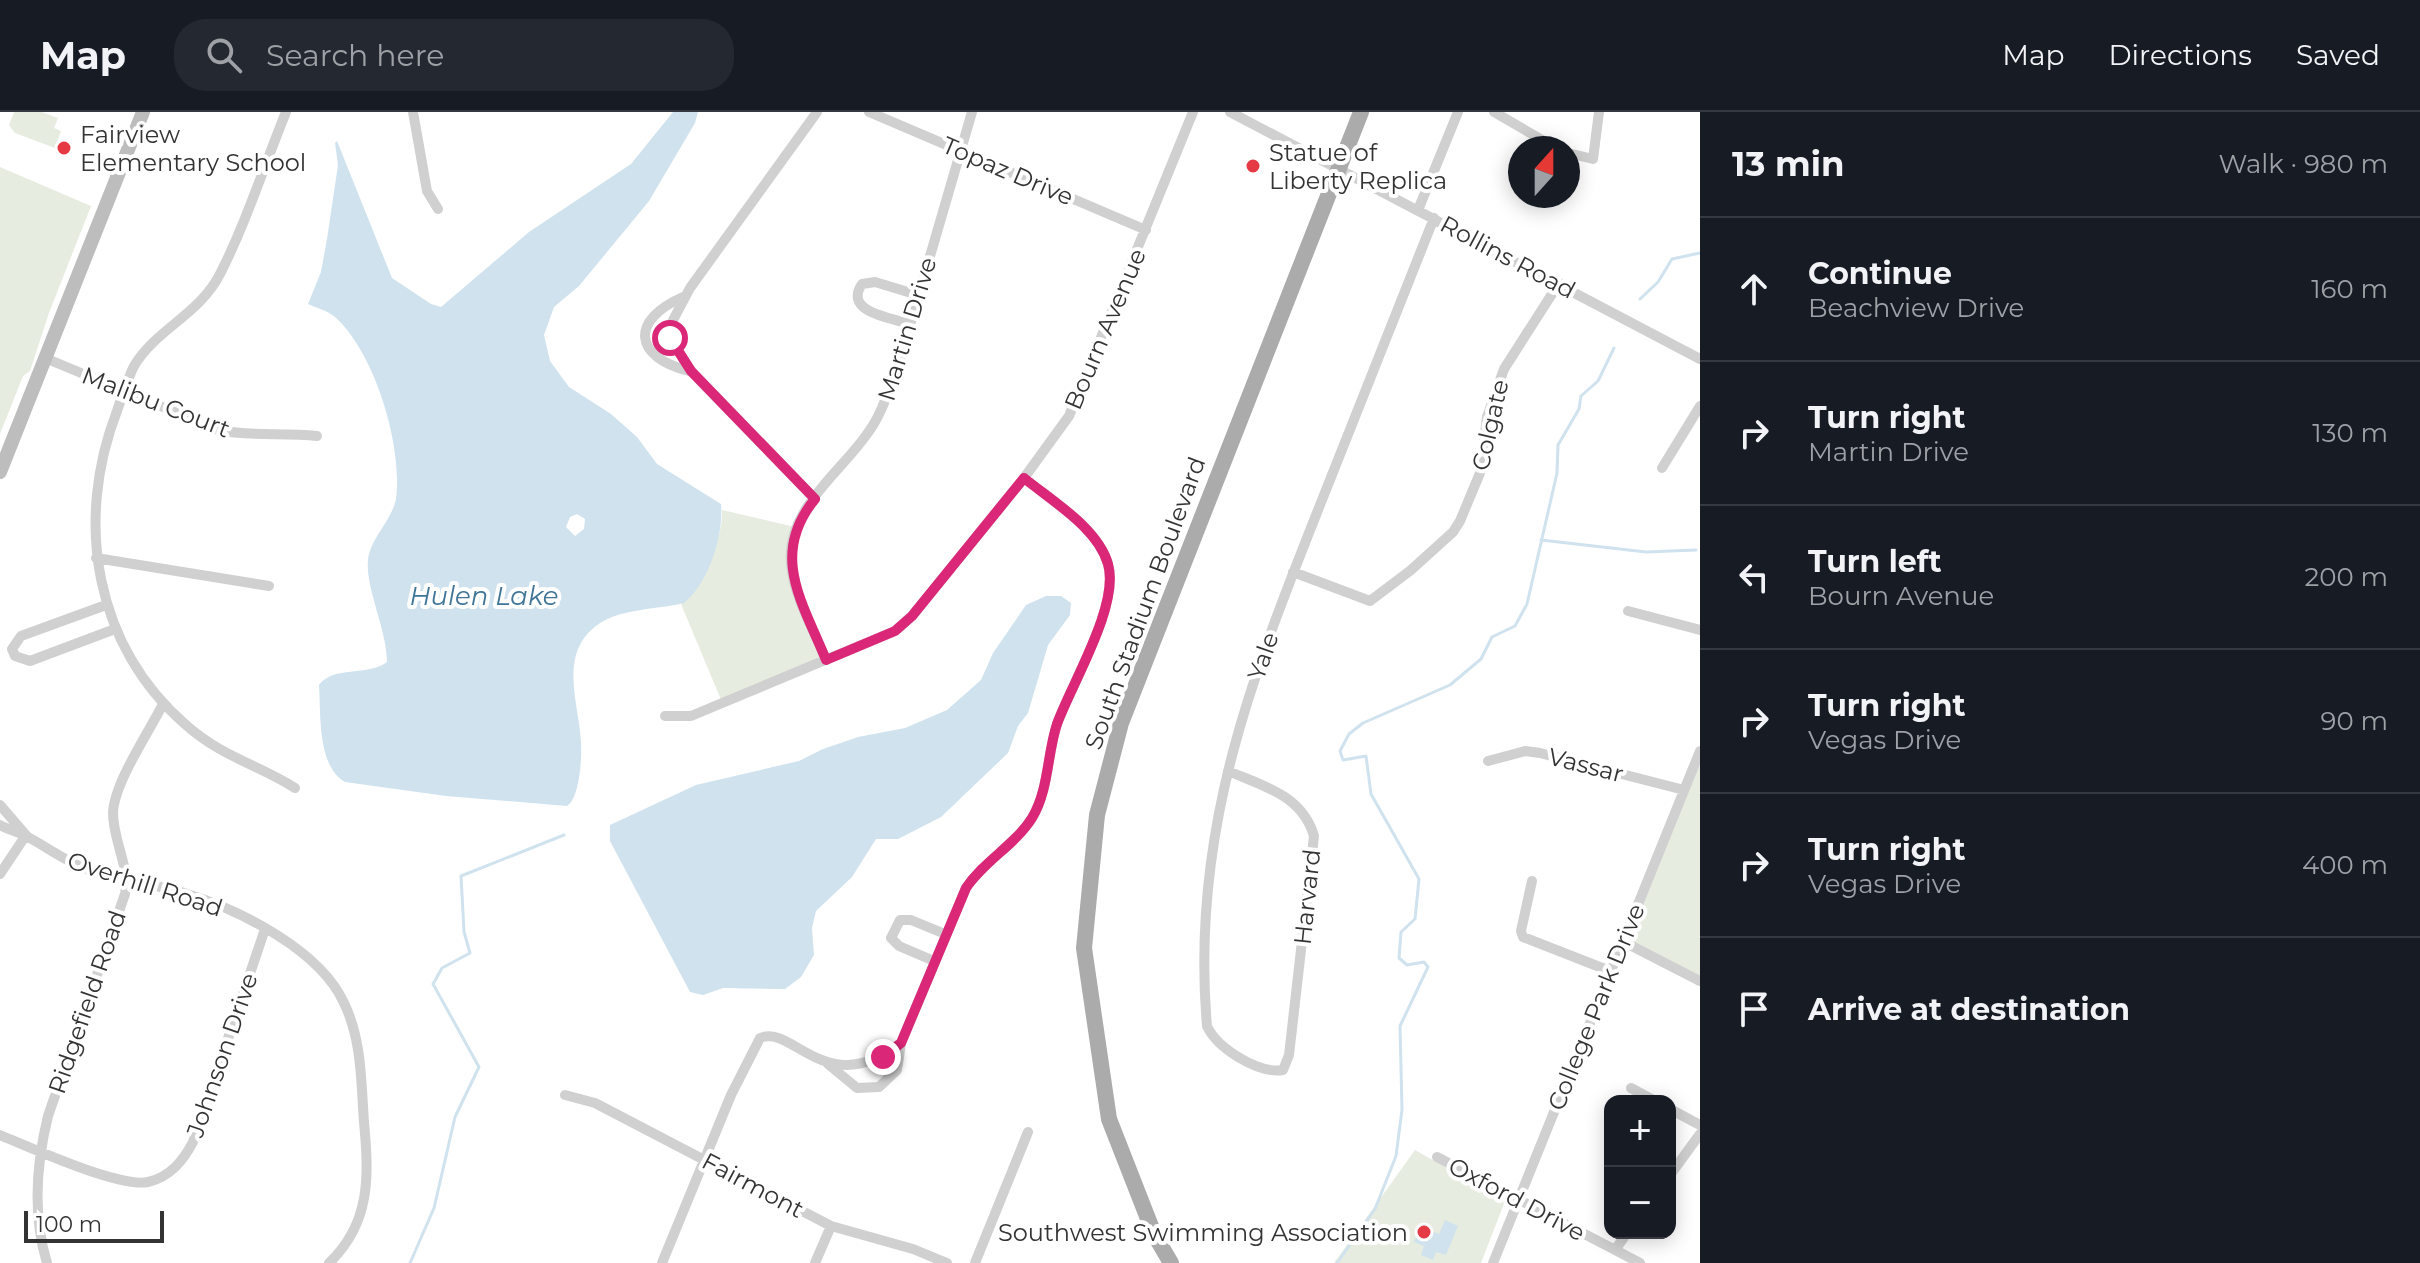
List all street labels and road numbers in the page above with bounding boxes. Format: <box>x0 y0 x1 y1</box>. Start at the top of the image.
street label: Topaz Drive <box>938 130 1078 212</box>
street label: Rollins Road <box>1436 209 1580 305</box>
street label: Bourn Avenue <box>1058 244 1152 414</box>
street label: Martin Drive <box>871 254 943 404</box>
street label: Malibu Court <box>78 360 234 444</box>
street label: Colgate <box>1465 377 1515 473</box>
street label: South Stadium Boulevard <box>1078 453 1212 753</box>
street label: Yale <box>1241 628 1285 684</box>
street label: Vassar <box>1545 742 1627 788</box>
street label: Overhill Road <box>64 845 226 923</box>
street label: Harvard <box>1288 848 1326 946</box>
street label: College Park Drive <box>1541 900 1651 1114</box>
street label: Ridgefield Road <box>42 907 132 1097</box>
street label: Johnson Drive <box>180 969 264 1142</box>
street label: Fairmont <box>697 1146 809 1224</box>
street label: Oxford Drive <box>1444 1151 1590 1247</box>

